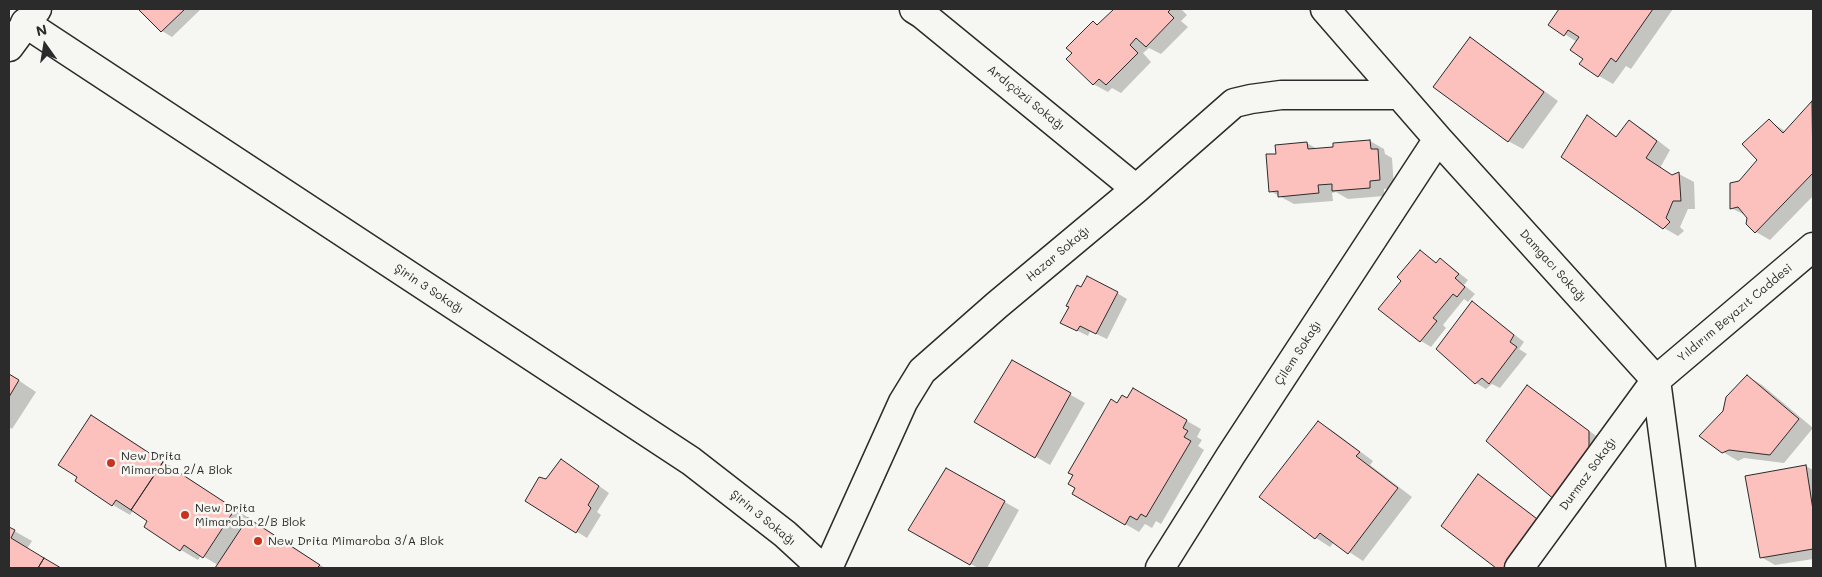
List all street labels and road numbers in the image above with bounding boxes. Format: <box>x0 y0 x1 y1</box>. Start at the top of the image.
street label: Ardıçözü Sokağı <box>984 62 1068 134</box>
street label: Hazar Sokağı <box>1023 223 1093 285</box>
street label: Damgacı Sokağı <box>1517 227 1589 305</box>
street label: Şirin 3 Sokağı <box>392 261 466 317</box>
street label: Yıldırım Beyazıt Caddesi <box>1675 261 1795 365</box>
street label: Çilem Sokağı <box>1272 318 1324 388</box>
street label: Durmaz Sokağı <box>1557 435 1619 513</box>
street label: Şirin 3 Sokağı <box>727 487 799 549</box>

